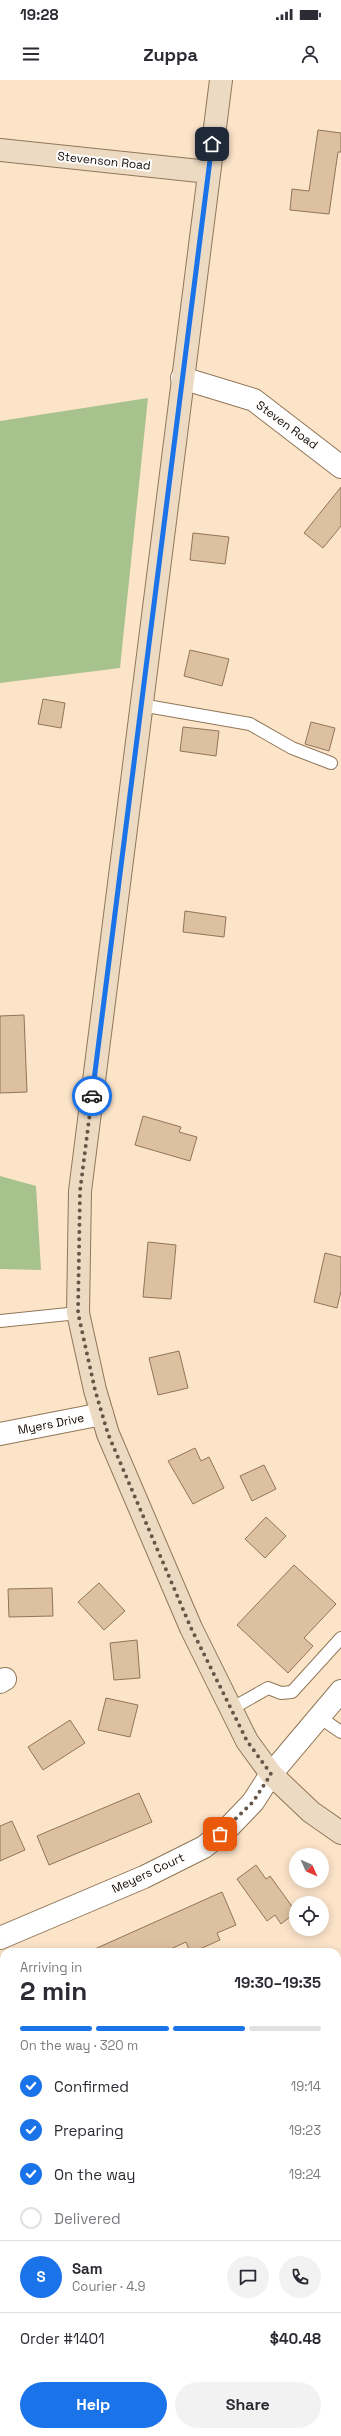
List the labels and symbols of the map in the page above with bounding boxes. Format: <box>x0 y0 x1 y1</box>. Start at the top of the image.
pin <box>195 127 229 161</box>
street label: Stevenson Road <box>56 148 152 174</box>
street label: Steven Road <box>253 397 321 453</box>
courier <box>72 1076 112 1116</box>
street label: Myers Drive <box>16 1410 86 1438</box>
pin <box>203 1817 237 1851</box>
north arrow <box>289 1848 329 1888</box>
street label: Meyers Court <box>109 1849 187 1897</box>

